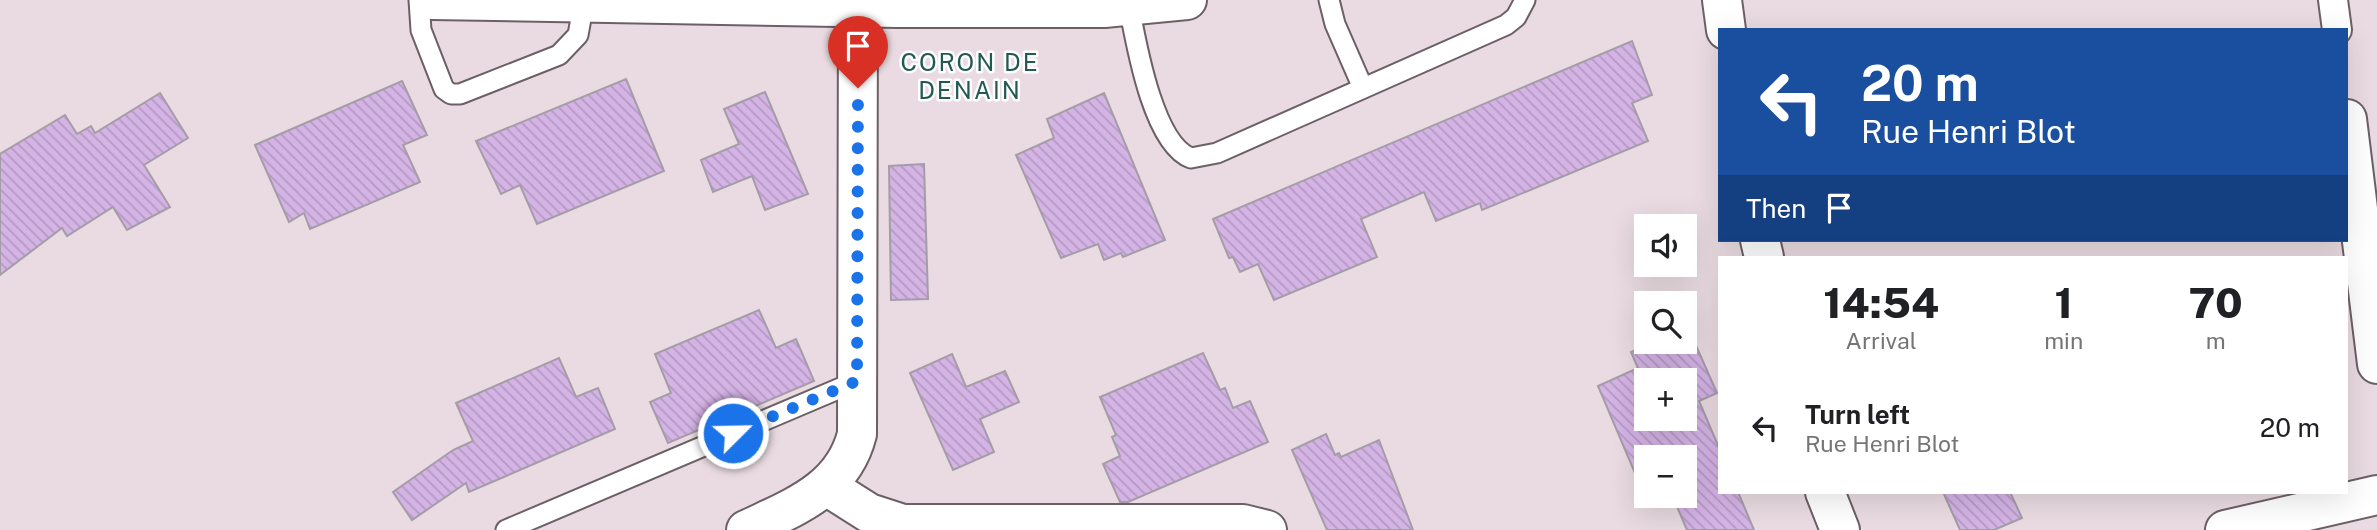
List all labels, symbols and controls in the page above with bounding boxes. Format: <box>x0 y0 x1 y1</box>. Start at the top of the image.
pin <box>828 16 888 88</box>
icon: arrive <box>839 27 877 65</box>
district label: CORON DE DENAIN <box>900 48 1040 104</box>
text: 20 m <box>1861 54 1979 112</box>
icon: left <box>1746 56 1837 147</box>
text: Rue Henri Blot <box>1861 113 2076 150</box>
icon: arrive <box>1820 189 1858 227</box>
text: Then <box>1746 193 1806 224</box>
map controls <box>1634 214 1697 508</box>
button: sound <box>1634 214 1697 277</box>
text: 14:54 <box>1823 278 1939 327</box>
text: 1 <box>2055 278 2073 327</box>
text: 70 <box>2188 278 2243 327</box>
button: search <box>1634 291 1697 354</box>
text: Arrival <box>1846 327 1917 354</box>
text: min <box>2044 327 2083 354</box>
text: m <box>2206 327 2226 354</box>
button: + <box>1634 368 1697 431</box>
position arrow <box>696 396 770 470</box>
text: Turn left <box>1805 399 1910 430</box>
icon: left <box>1746 409 1784 447</box>
text: 20 m <box>2260 412 2320 443</box>
text: Rue Henri Blot <box>1805 430 1959 457</box>
button: − <box>1634 445 1697 508</box>

